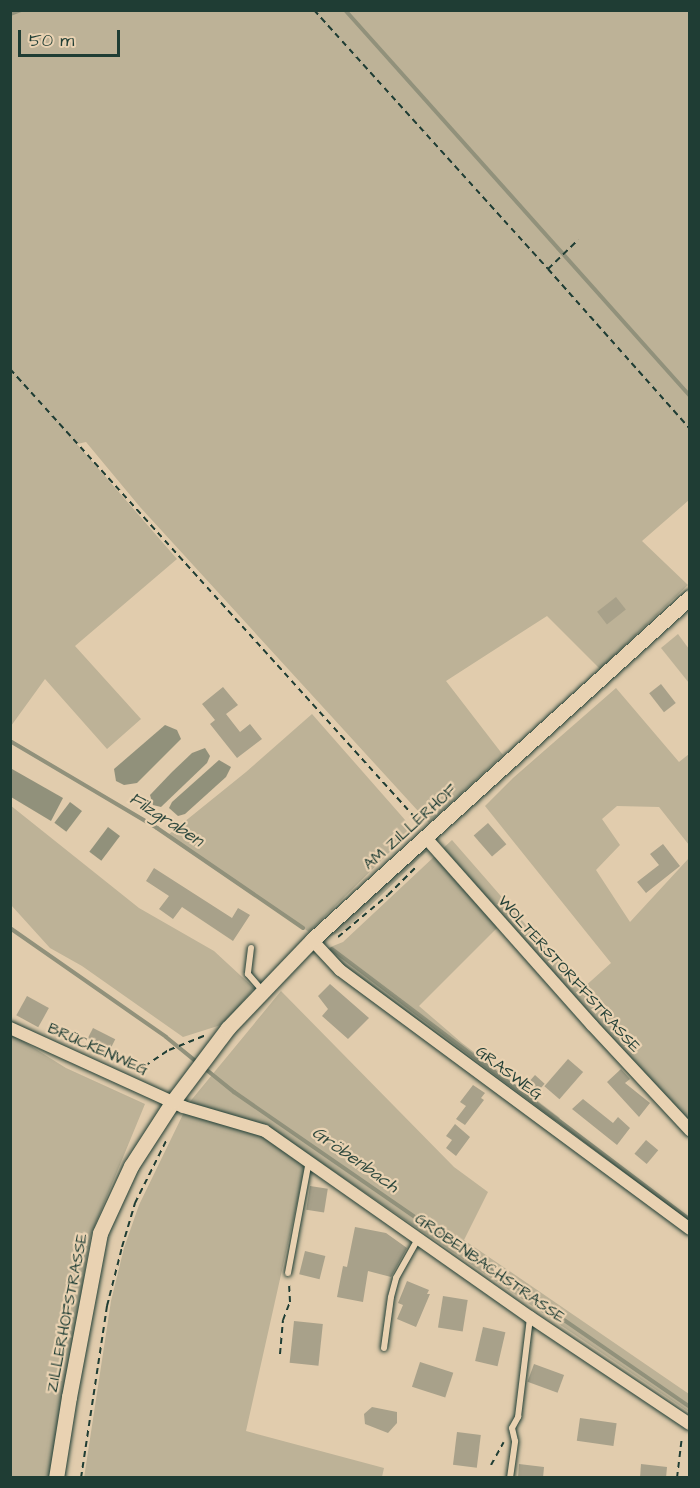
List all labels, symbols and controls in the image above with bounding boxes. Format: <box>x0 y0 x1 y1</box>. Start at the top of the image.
scale bar <box>21 18 123 56</box>
text: 50 m <box>29 28 74 53</box>
street label: AM ZILLERHOF <box>359 780 461 874</box>
water label: Filzgraben <box>125 788 207 852</box>
street label: WOLTERSTORFFSTRASSE <box>494 892 644 1056</box>
street label: BRÜCKENWEG <box>45 1018 151 1080</box>
street label: GRASWEG <box>472 1042 546 1104</box>
water label: Gröbenbach <box>307 1122 403 1198</box>
street label: GRÖBENBACHSTRASSE <box>411 1209 569 1327</box>
street label: ZILLERHOFSTRASSE <box>42 1232 92 1394</box>

